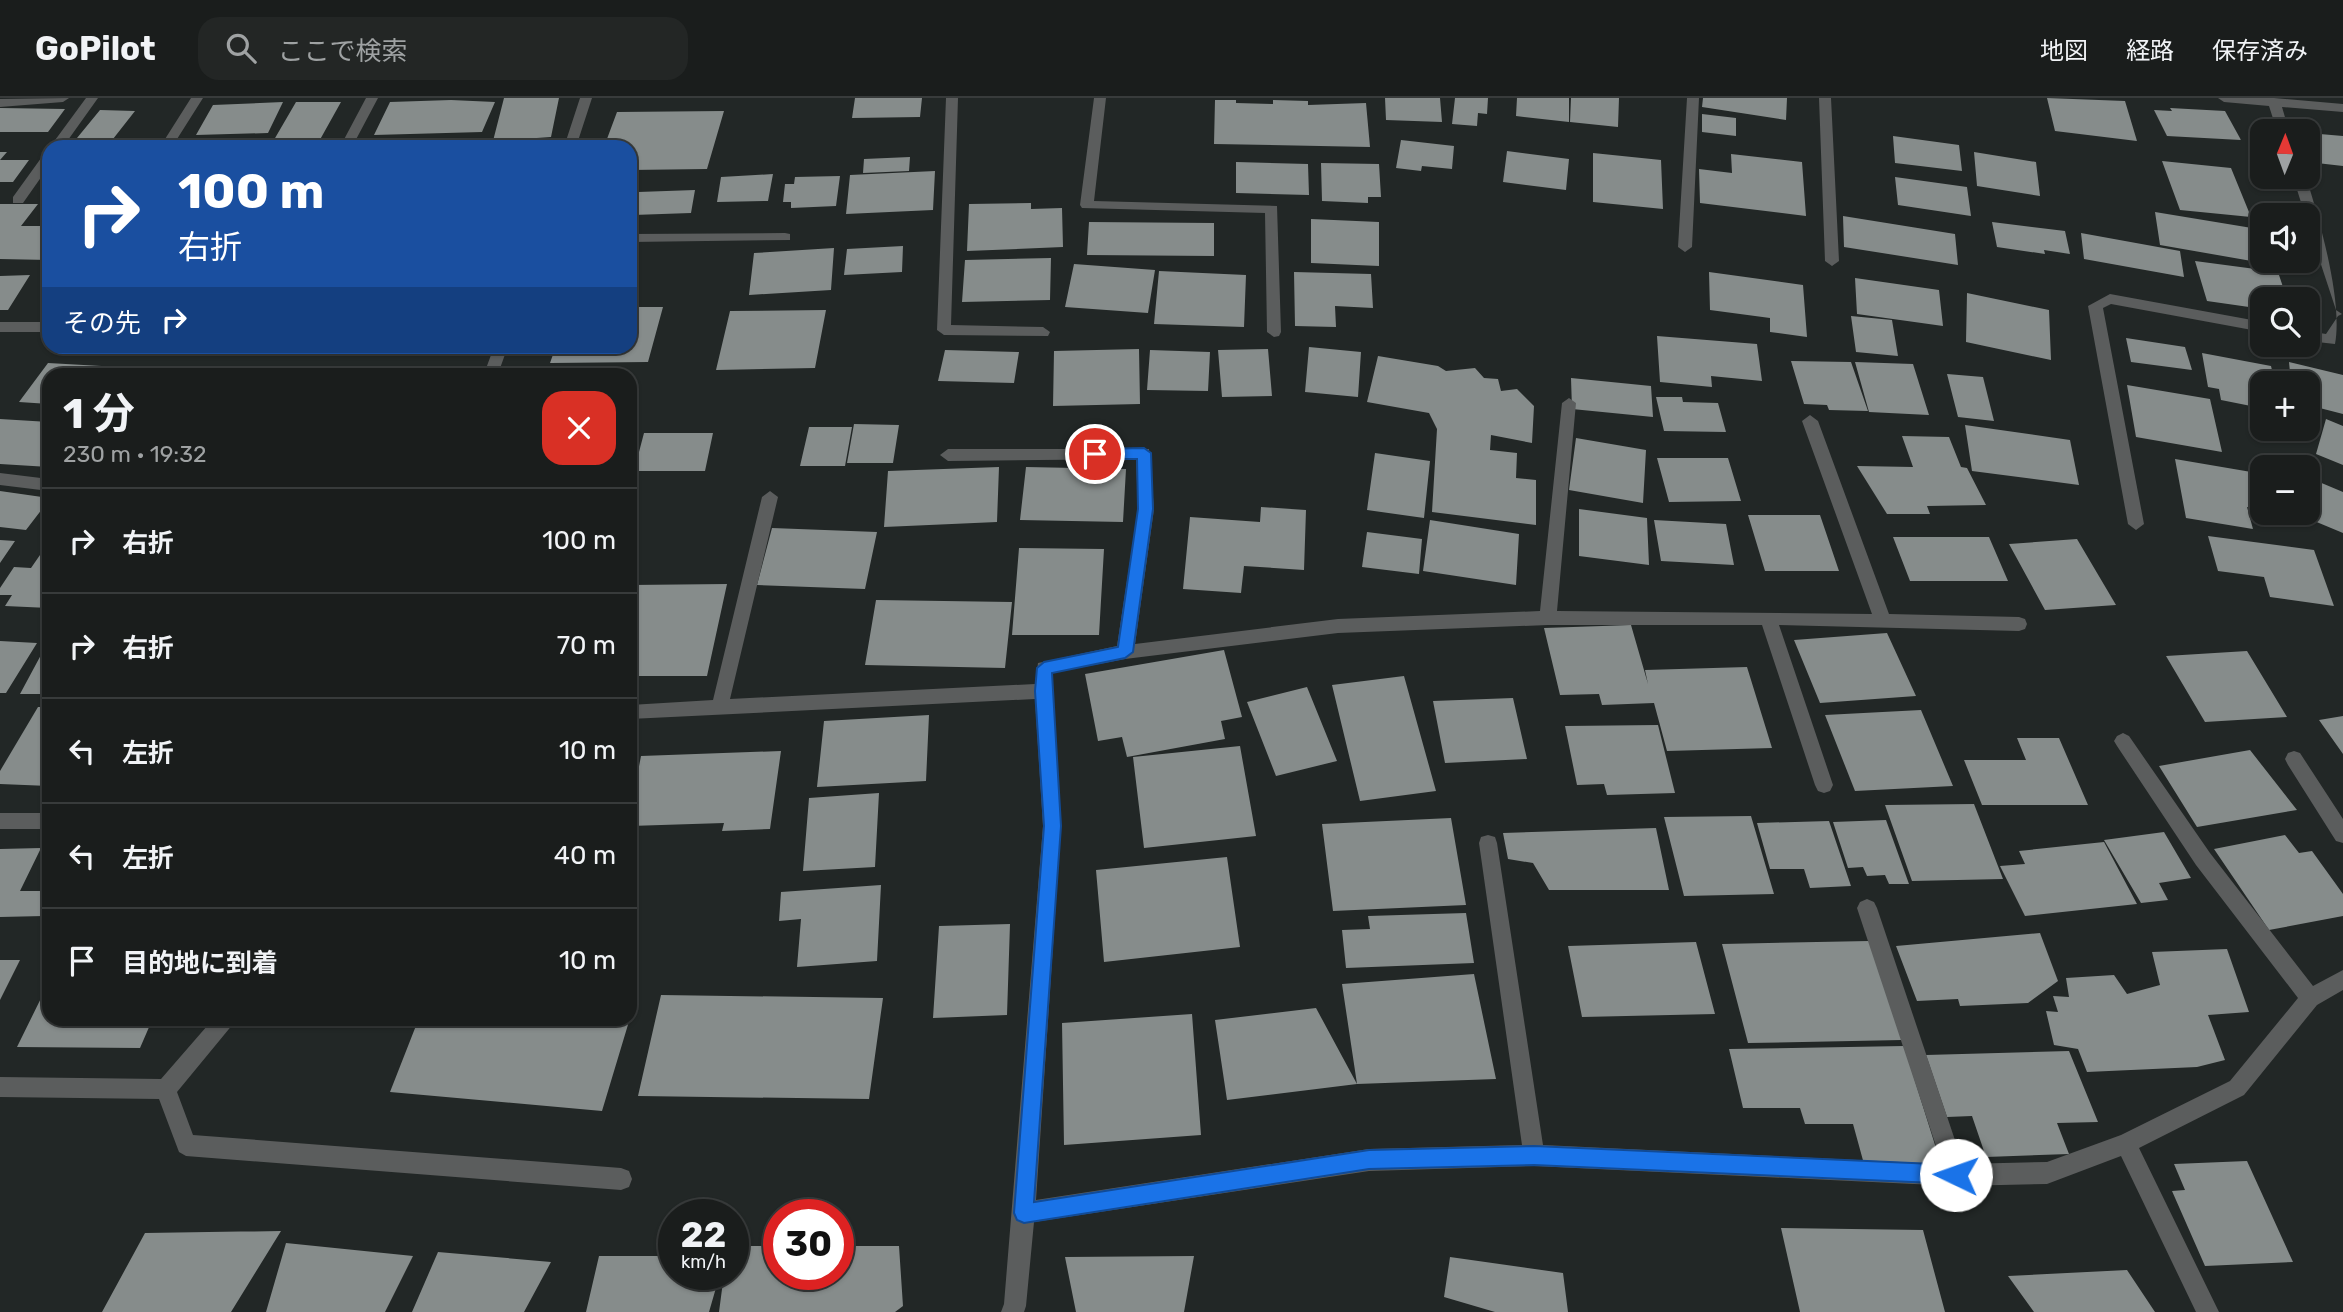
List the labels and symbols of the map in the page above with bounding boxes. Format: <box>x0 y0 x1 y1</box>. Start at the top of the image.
north arrow <box>2250 119 2320 189</box>
pin <box>1065 424 1125 484</box>
position arrow <box>1919 1138 1993 1212</box>
speed limit sign: 30 <box>763 1199 854 1290</box>

